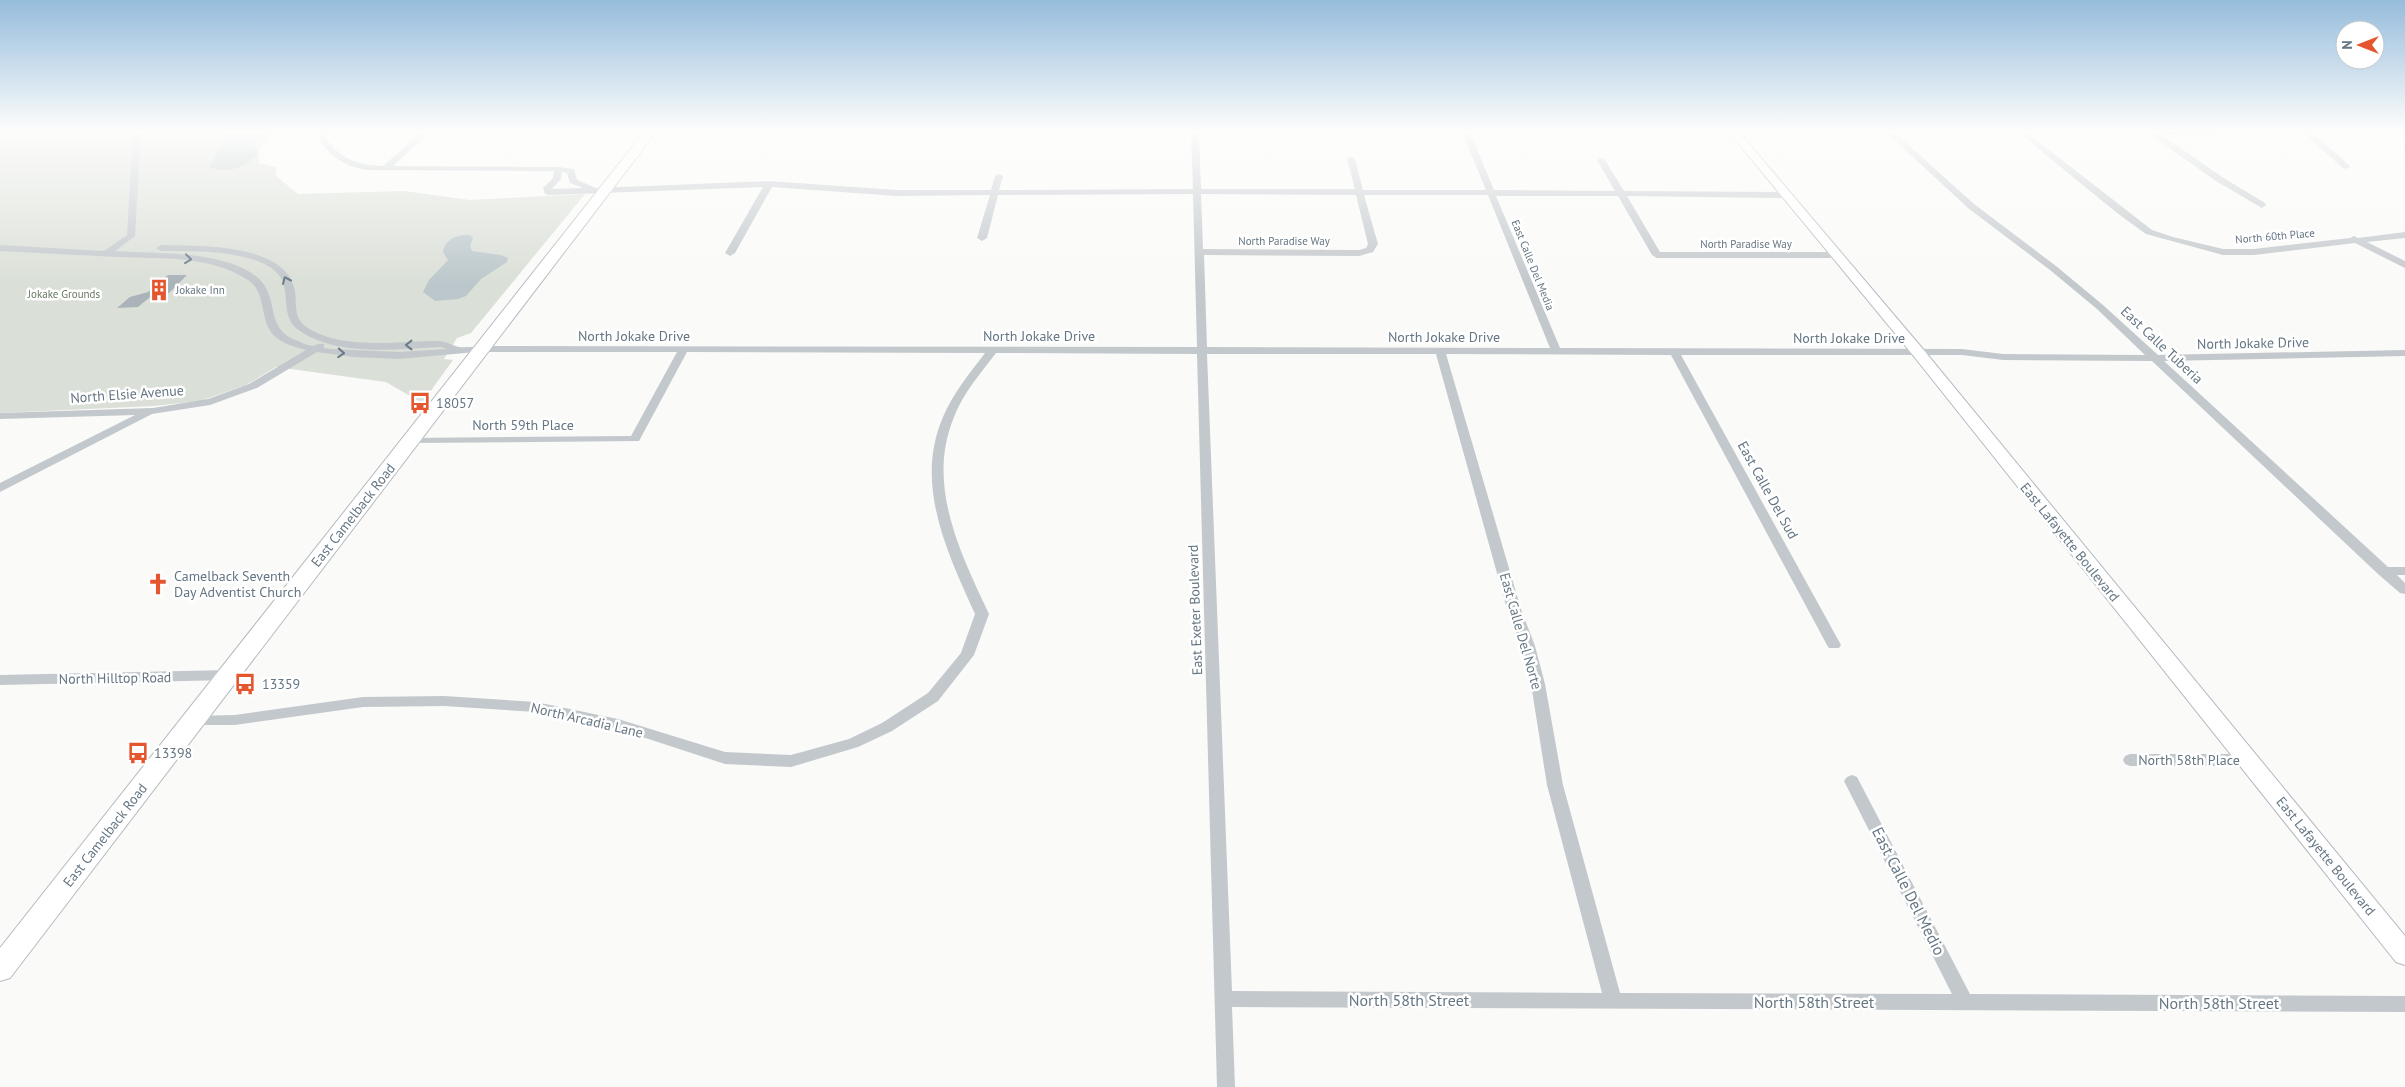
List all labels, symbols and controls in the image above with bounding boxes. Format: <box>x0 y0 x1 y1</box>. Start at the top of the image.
north arrow <box>2335 20 2385 70</box>
text: N <box>2338 40 2356 50</box>
street label: East Calle Del Media <box>1508 218 1558 312</box>
street label: North 60th Place <box>2235 226 2316 246</box>
street label: North Paradise Way <box>1238 234 1331 248</box>
street label: North Paradise Way <box>1700 237 1793 251</box>
one-way arrow <box>185 253 193 264</box>
building icon: Jokake Inn <box>146 277 172 303</box>
one-way arrow <box>283 277 293 286</box>
place label: Jokake Inn <box>175 283 225 297</box>
park label: Jokake Grounds <box>27 287 101 301</box>
street label: East Calle Tuberia <box>2117 302 2207 388</box>
street label: North Jokake Drive <box>578 327 690 345</box>
street label: North Jokake Drive <box>983 327 1095 345</box>
street label: North Jokake Drive <box>1388 328 1500 346</box>
street label: North Jokake Drive <box>1793 329 1905 347</box>
street label: North Jokake Drive <box>2197 333 2309 353</box>
one-way arrow <box>405 339 413 350</box>
one-way arrow <box>337 347 345 358</box>
street label: North Elsie Avenue <box>70 381 184 407</box>
bus stop icon: 18057 <box>407 390 433 416</box>
place label: 18057 <box>436 394 474 412</box>
street label: North 59th Place <box>472 416 574 434</box>
street label: East Calle Del Sud <box>1734 438 1802 542</box>
street label: East Camelback Road <box>307 460 399 570</box>
street label: East Lafayette Boulevard <box>2016 479 2124 605</box>
street label: East Exeter Boulevard <box>1184 544 1206 676</box>
place label: Camelback Seventh Day Adventist Church <box>174 567 301 601</box>
church icon: Camelback Seventh Day Adventist Church <box>145 571 171 597</box>
street label: East Calle Del Norte <box>1496 571 1546 691</box>
street label: North Hilltop Road <box>59 668 171 688</box>
bus stop icon: 13359 <box>232 671 258 697</box>
place label: 13359 <box>262 675 300 693</box>
street label: North Arcadia Lane <box>529 698 645 742</box>
bus stop icon: 13398 <box>125 740 151 766</box>
place label: 13398 <box>154 744 192 762</box>
street label: North 58th Place <box>2138 751 2240 769</box>
street label: East Camelback Road <box>59 780 151 890</box>
street label: East Lafayette Boulevard <box>2272 793 2380 919</box>
street label: East Calle Del Medio <box>1868 824 1950 958</box>
street label: North 58th Street <box>1349 990 1470 1010</box>
street label: North 58th Street <box>1754 992 1875 1012</box>
street label: North 58th Street <box>2159 993 2280 1013</box>

